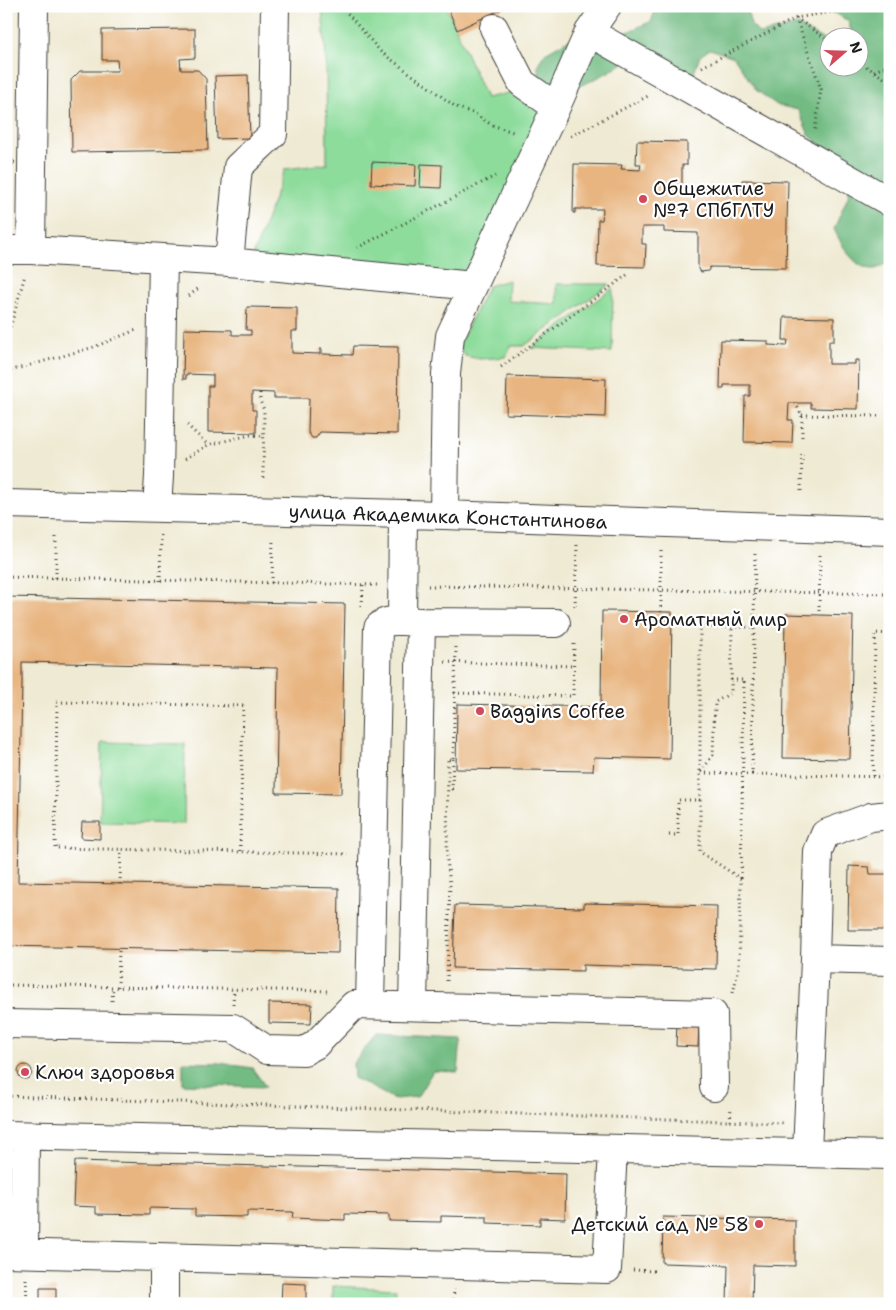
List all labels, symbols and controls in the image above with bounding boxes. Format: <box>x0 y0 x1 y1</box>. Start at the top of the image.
north arrow <box>818 28 868 78</box>
text: N <box>846 39 867 56</box>
place label: Общежитие №7 СПбГЛТУ <box>653 176 774 223</box>
marker: Общежитие №7 СПбГЛТУ <box>637 193 649 205</box>
street label: улица Академика Константинова <box>288 498 608 535</box>
place label: Ароматный мир <box>634 607 787 632</box>
marker: Ароматный мир <box>618 613 630 625</box>
place label: Baggins Coffee <box>490 699 625 724</box>
marker: Baggins Coffee <box>474 705 486 717</box>
place label: Ключ здоровья <box>35 1060 175 1085</box>
marker: Ключ здоровья <box>19 1066 31 1078</box>
place label: Детский сад № 58 <box>571 1212 749 1237</box>
marker: Детский сад № 58 <box>753 1218 765 1230</box>

